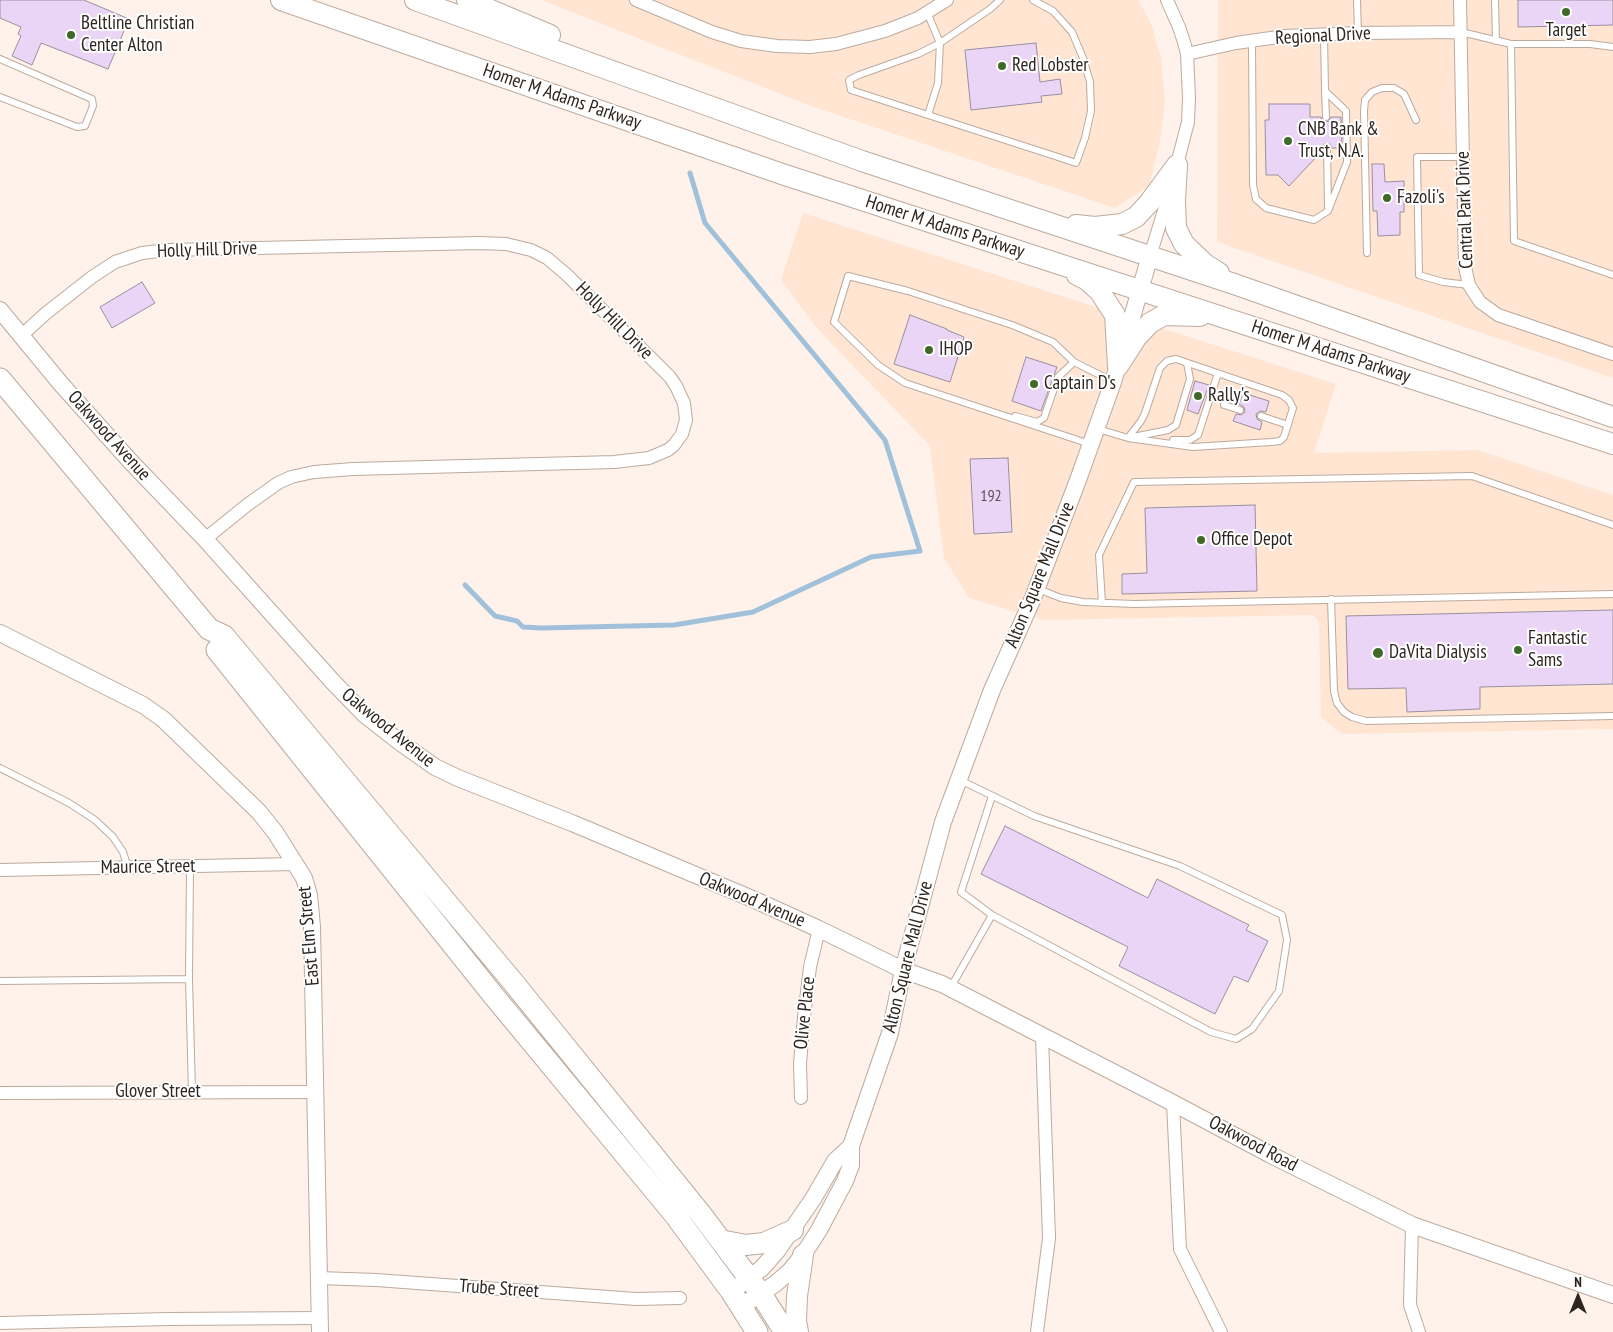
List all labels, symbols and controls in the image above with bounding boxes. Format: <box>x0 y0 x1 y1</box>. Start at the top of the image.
marker: Target <box>1560 6 1572 18</box>
place label: Beltline Christian Center Alton <box>81 13 194 57</box>
place label: Target <box>1546 20 1586 42</box>
street label: Regional Drive <box>1275 22 1371 50</box>
marker: Beltline Christian Center Alton <box>65 29 77 41</box>
place label: Red Lobster <box>1012 55 1089 77</box>
street label: Homer M Adams Parkway <box>480 59 644 135</box>
marker: Red Lobster <box>996 60 1008 72</box>
place label: CNB Bank & Trust, N.A. <box>1298 119 1379 163</box>
marker: CNB Bank & Trust, N.A. <box>1282 135 1294 147</box>
street label: Central Park Drive <box>1452 151 1478 269</box>
place label: Fazoli's <box>1397 187 1445 209</box>
street label: Homer M Adams Parkway <box>863 191 1027 263</box>
marker: Fazoli's <box>1381 192 1393 204</box>
street label: Holly Hill Drive <box>157 237 257 263</box>
street label: Holly Hill Drive <box>571 278 657 364</box>
street label: Homer M Adams Parkway <box>1249 316 1413 388</box>
place label: IHOP <box>939 339 973 361</box>
marker: IHOP <box>923 344 935 356</box>
place label: Captain D's <box>1044 373 1116 395</box>
marker: Captain D's <box>1028 378 1040 390</box>
place label: Rally's <box>1208 385 1250 407</box>
street label: Oakwood Avenue <box>63 386 155 486</box>
marker: Rally's <box>1192 390 1204 402</box>
house number: 192 <box>980 486 1002 506</box>
street label: Alton Square Mall Drive <box>1000 499 1080 651</box>
place label: Office Depot <box>1211 529 1292 551</box>
marker: Office Depot <box>1195 534 1207 546</box>
place label: Fantastic Sams <box>1528 628 1587 672</box>
place label: DaVita Dialysis <box>1389 642 1487 664</box>
marker: Fantastic Sams <box>1512 644 1524 656</box>
marker: DaVita Dialysis <box>1371 646 1385 660</box>
street label: Oakwood Avenue <box>337 684 439 772</box>
street label: Maurice Street <box>100 855 196 879</box>
street label: Oakwood Avenue <box>695 867 809 933</box>
street label: Alton Square Mall Drive <box>878 879 938 1035</box>
street label: East Elm Street <box>293 885 325 987</box>
street label: Olive Place <box>790 975 820 1051</box>
street label: Glover Street <box>115 1081 201 1103</box>
street label: Oakwood Road <box>1205 1111 1301 1177</box>
north arrow <box>1553 1272 1603 1322</box>
text: N <box>1574 1273 1582 1291</box>
street label: Trube Street <box>458 1275 540 1303</box>

